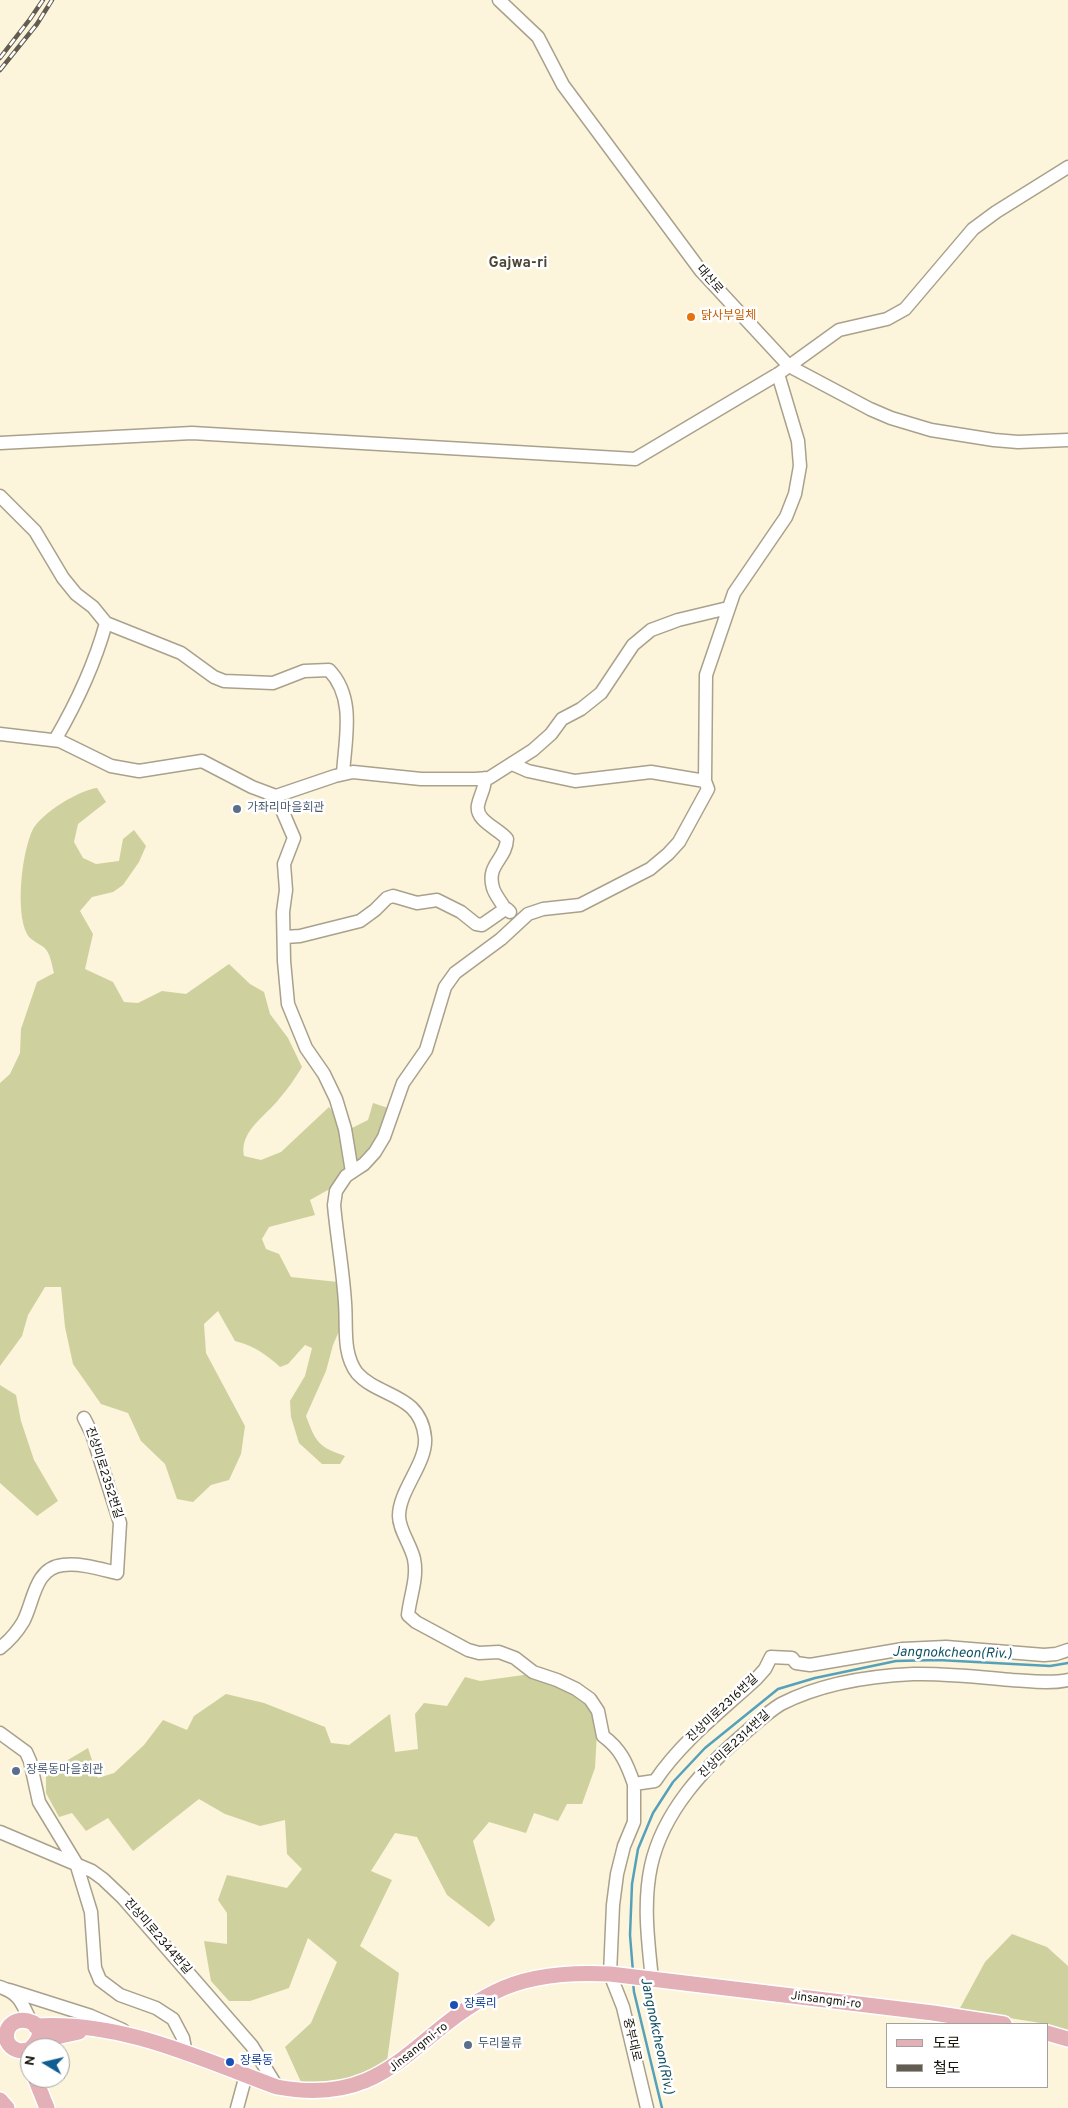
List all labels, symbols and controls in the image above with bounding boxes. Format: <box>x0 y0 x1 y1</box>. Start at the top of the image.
district label: Gajwa-ri <box>489 255 547 273</box>
street label: 대산로 <box>693 263 725 297</box>
place label: 닭사부일체 <box>701 310 756 324</box>
marker: 닭사부일체 <box>685 311 697 323</box>
place label: 가좌리마을회관 <box>247 802 324 816</box>
marker: 가좌리마을회관 <box>231 803 243 815</box>
street label: 진상미로2352번길 <box>81 1425 125 1521</box>
water label: Jangnokcheon(Riv.) <box>892 1645 1012 1663</box>
street label: 진상미로2316번길 <box>684 1672 762 1746</box>
street label: 진상미로2314번길 <box>696 1708 774 1782</box>
place label: 장록동마을회관 <box>26 1764 103 1778</box>
marker: 장록동마을회관 <box>10 1765 22 1777</box>
street label: 진상미로2344번길 <box>120 1896 194 1978</box>
water label: Jangnokcheon(Riv.) <box>635 1976 677 2096</box>
street label: Jinsangmi-ro <box>790 1990 862 2012</box>
place label: 장록리 <box>464 1998 497 2012</box>
marker: 장록리 <box>448 1999 460 2011</box>
street label: 중부대로 <box>619 2017 643 2063</box>
street label: Jinsangmi-ro <box>387 2020 451 2076</box>
legend <box>886 2023 1048 2088</box>
text: 도로 <box>933 2035 961 2054</box>
north arrow <box>20 2038 70 2088</box>
place label: 두리물류 <box>478 2038 522 2052</box>
marker: 두리물류 <box>462 2039 474 2051</box>
text: N <box>21 2054 40 2067</box>
place label: 장록동 <box>240 2055 273 2069</box>
marker: 장록동 <box>224 2056 236 2068</box>
text: 철도 <box>933 2060 961 2079</box>

